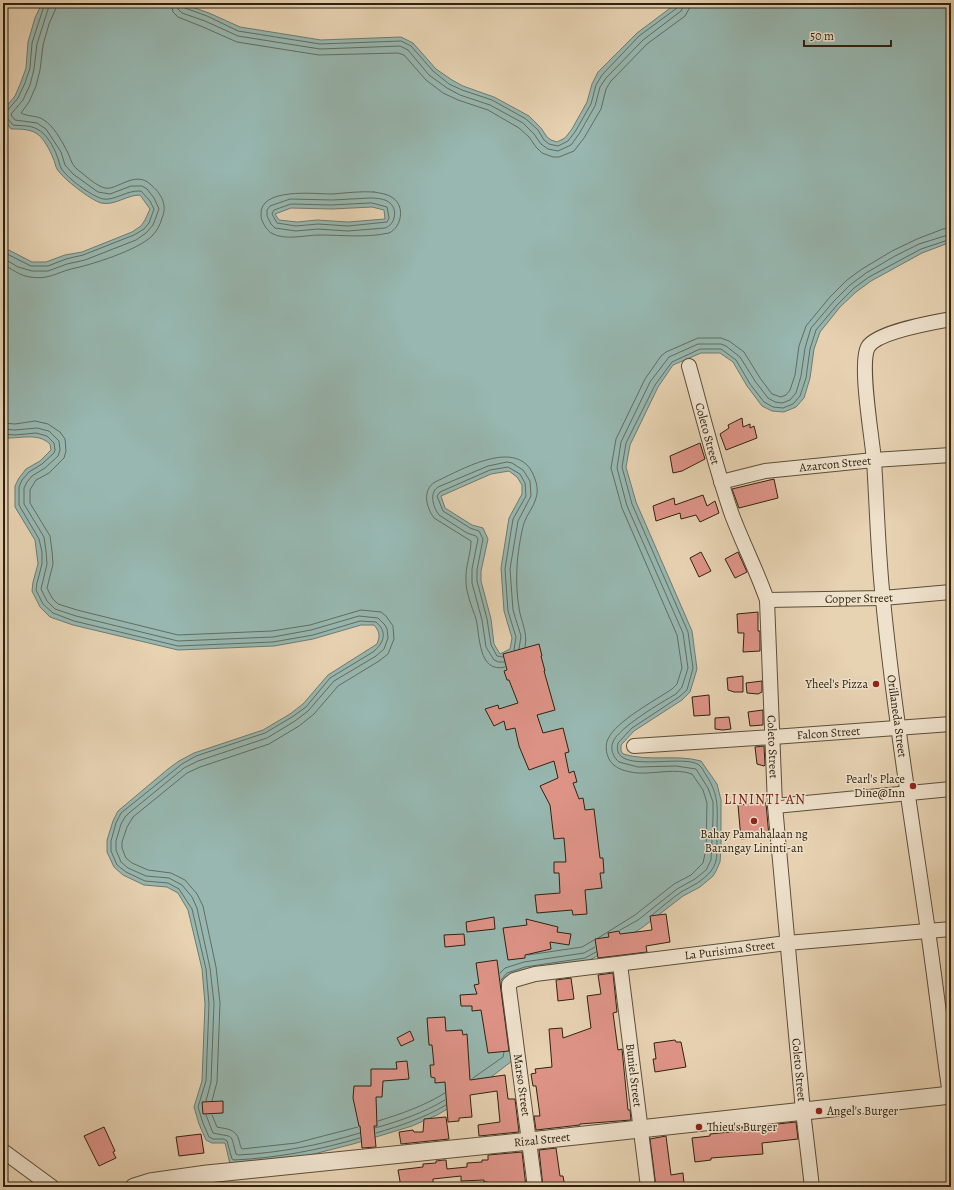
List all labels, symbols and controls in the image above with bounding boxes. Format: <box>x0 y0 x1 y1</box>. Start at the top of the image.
scale bar <box>804 22 891 48</box>
text: 50 m <box>810 28 834 44</box>
street label: Coleto Street <box>691 401 724 466</box>
street label: Azarcon Street <box>798 452 872 476</box>
street label: Copper Street <box>825 589 894 607</box>
street label: Orillaneda Street <box>883 673 911 759</box>
place label: Yheel's Pizza <box>805 676 868 692</box>
marker: Yheel's Pizza <box>871 679 881 689</box>
street label: Coleto Street <box>763 715 782 779</box>
street label: Falcon Street <box>796 723 861 743</box>
place label: Pearl's Place Dine@Inn <box>846 771 905 801</box>
marker: Pearl's Place Dine@Inn <box>908 781 918 791</box>
district label: LININTI-AN <box>724 790 806 809</box>
marker: Bahay Pamahalaan ng Barangay Lininti-an <box>749 816 759 826</box>
place label: Bahay Pamahalaan ng Barangay Lininti-an <box>700 826 808 856</box>
street label: La Purisima Street <box>683 937 776 964</box>
street label: Coleto Street <box>788 1037 810 1102</box>
street label: Buniel Street <box>622 1042 646 1108</box>
street label: Marso Street <box>510 1053 534 1117</box>
place label: Angel's Burger <box>826 1103 899 1119</box>
marker: Angel's Burger <box>814 1106 824 1116</box>
place label: Thieu's Burger <box>707 1119 777 1135</box>
marker: Thieu's Burger <box>694 1122 704 1132</box>
street label: Rizal Street <box>513 1129 571 1151</box>

